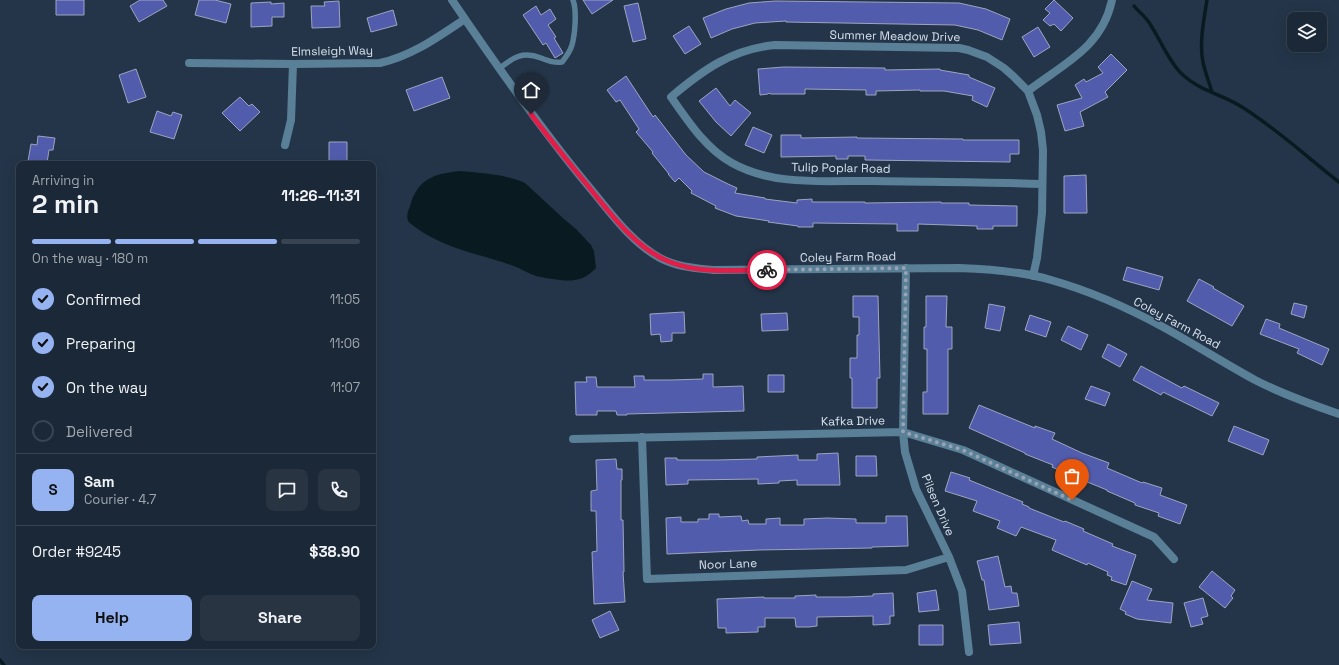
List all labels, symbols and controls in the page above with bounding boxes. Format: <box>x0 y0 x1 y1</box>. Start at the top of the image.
map controls <box>1287 12 1327 52</box>
button: layers <box>1287 12 1327 52</box>
street label: Summer Meadow Drive <box>829 27 961 45</box>
street label: Elmsleigh Way <box>291 42 373 60</box>
pin <box>514 73 548 114</box>
icon: home <box>520 79 542 101</box>
street label: Tulip Poplar Road <box>791 159 891 177</box>
text: Arriving in <box>32 172 94 189</box>
text: 11:26–11:31 <box>281 186 360 205</box>
text: 2 min <box>32 187 99 221</box>
street label: Coley Farm Road <box>800 248 896 266</box>
text: On the way · 180 m <box>32 250 148 267</box>
courier <box>747 250 787 290</box>
icon: bike <box>756 259 778 281</box>
icon: check <box>32 288 54 310</box>
text: Confirmed <box>66 290 141 309</box>
text: 11:05 <box>330 291 360 308</box>
street label: Coley Farm Road <box>1131 293 1223 353</box>
icon: check <box>32 332 54 354</box>
text: Preparing <box>66 334 136 353</box>
text: 11:06 <box>330 335 360 352</box>
icon: check <box>32 376 54 398</box>
text: On the way <box>66 378 147 397</box>
text: 11:07 <box>330 379 360 396</box>
street label: Kafka Drive <box>821 412 885 430</box>
text: Delivered <box>66 422 133 441</box>
pin <box>1055 459 1089 500</box>
icon: bag <box>1061 465 1083 487</box>
button: chat <box>266 469 308 511</box>
button: phone <box>318 469 360 511</box>
text: Sam <box>84 472 115 491</box>
street label: Pilsen Drive <box>918 472 958 538</box>
text: S <box>48 480 58 499</box>
text: Courier · 4.7 <box>84 491 156 508</box>
text: Order #9245 <box>32 542 121 561</box>
text: $38.90 <box>309 542 360 561</box>
street label: Noor Lane <box>699 555 757 573</box>
button: Help <box>32 595 192 641</box>
button: Share <box>200 595 360 641</box>

